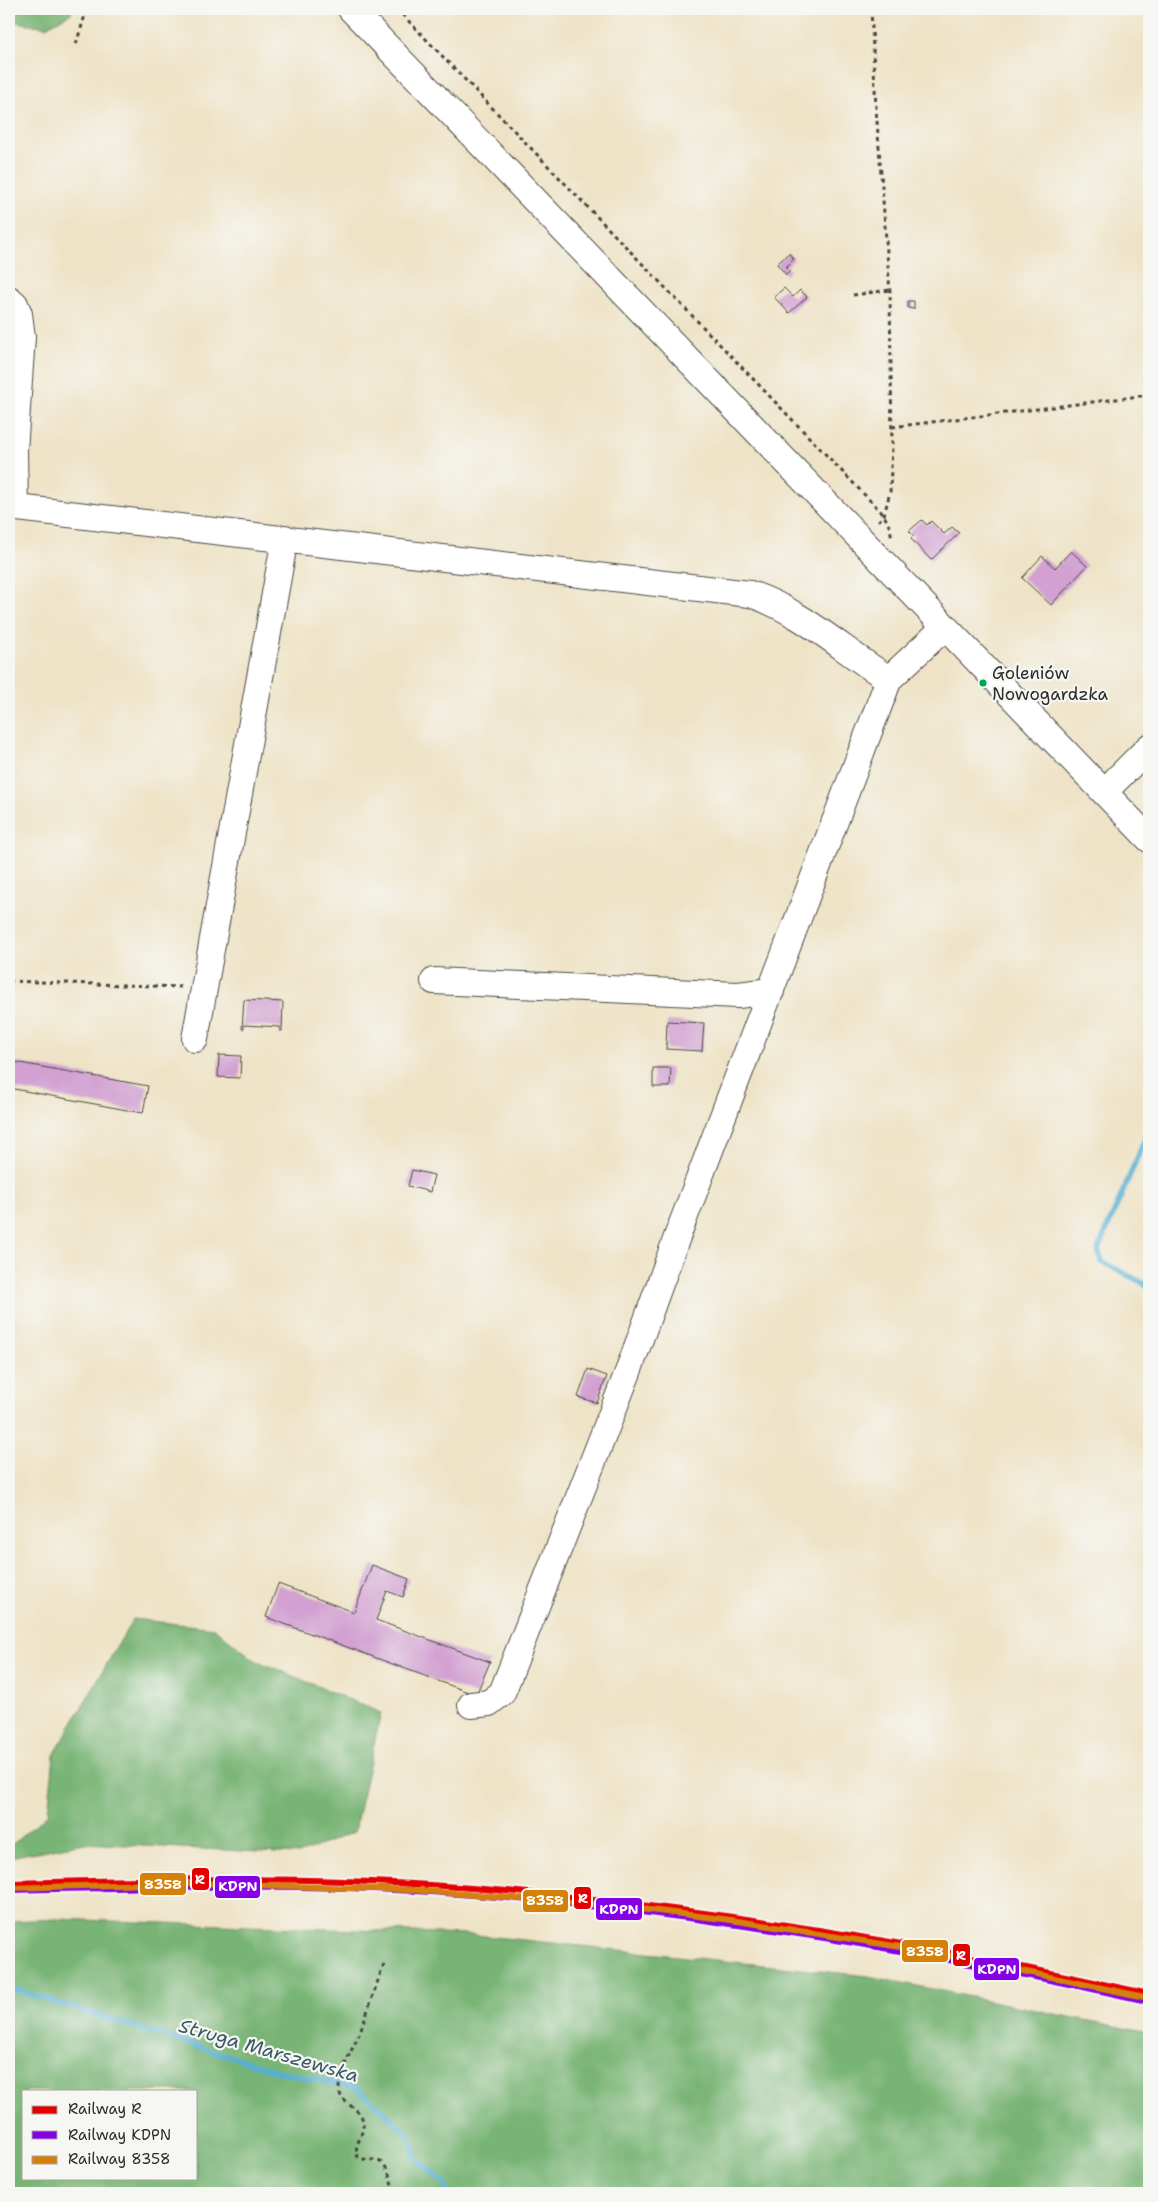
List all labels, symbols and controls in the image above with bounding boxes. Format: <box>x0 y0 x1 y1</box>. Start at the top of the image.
place label: Goleniów Nowogardzka <box>992 662 1108 705</box>
marker: Goleniów Nowogardzka <box>978 678 988 688</box>
line badge: R <box>191 1867 210 1891</box>
text: R <box>195 1870 206 1888</box>
line badge: 8358 <box>139 1872 187 1896</box>
text: 8358 <box>144 1875 182 1893</box>
line badge: KDPN <box>214 1875 261 1899</box>
text: KDPN <box>218 1877 258 1895</box>
line badge: R <box>573 1886 592 1910</box>
line badge: 8358 <box>522 1889 569 1913</box>
text: R <box>578 1889 589 1907</box>
text: 8358 <box>526 1891 564 1909</box>
line badge: KDPN <box>595 1897 643 1921</box>
text: KDPN <box>599 1900 639 1918</box>
line badge: 8358 <box>901 1939 949 1963</box>
text: 8358 <box>906 1942 944 1960</box>
line badge: R <box>952 1943 971 1967</box>
text: R <box>956 1946 967 1964</box>
line badge: KDPN <box>973 1957 1020 1981</box>
text: KDPN <box>977 1960 1017 1978</box>
water label: Struga Marszewska <box>176 2013 362 2088</box>
legend <box>22 2090 198 2180</box>
text: Railway R <box>68 2099 142 2119</box>
text: Railway KDPN <box>68 2125 171 2145</box>
text: Railway 8358 <box>68 2149 170 2169</box>

